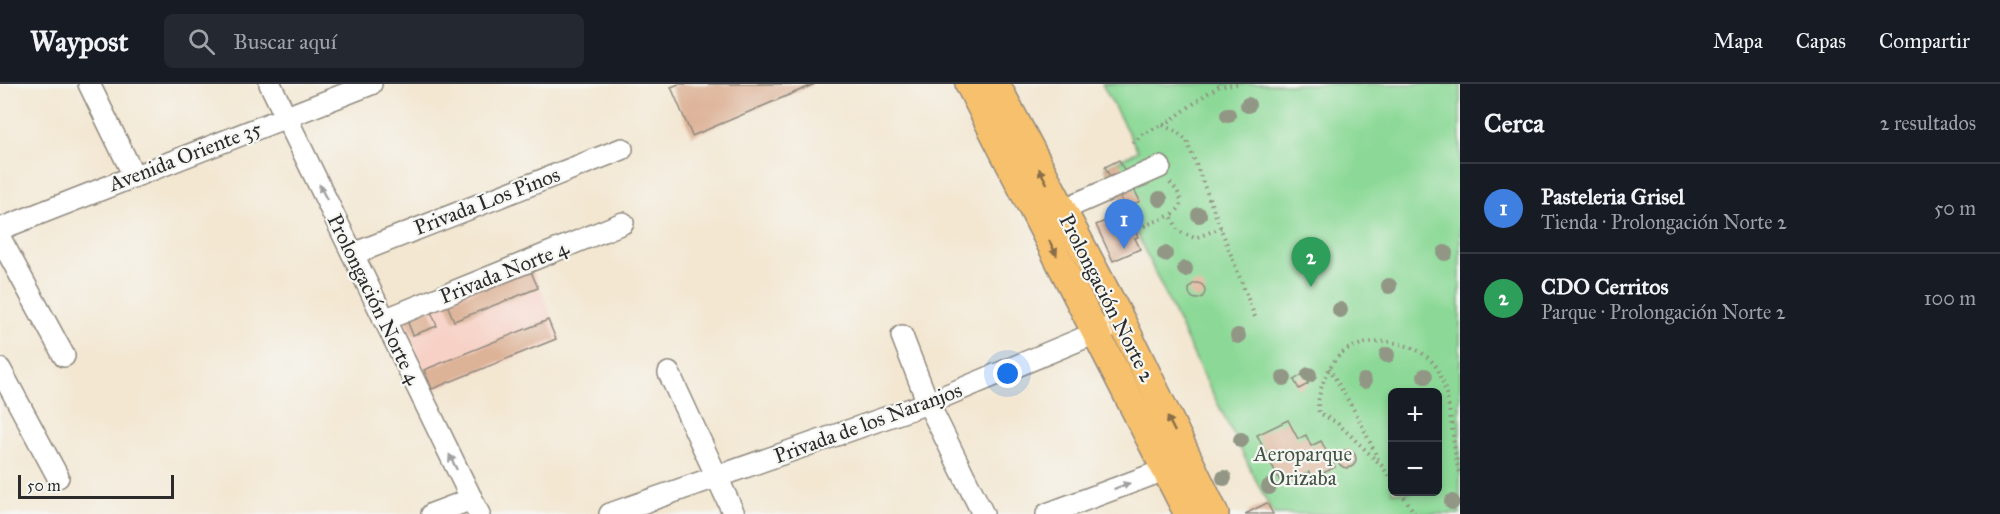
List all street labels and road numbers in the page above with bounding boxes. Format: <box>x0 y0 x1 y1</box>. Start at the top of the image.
street label: Avenida Oriente 35 <box>104 115 265 197</box>
street label: Privada Los Pinos <box>410 161 564 241</box>
street label: Prolongación Norte 4 <box>321 210 427 390</box>
street label: Prolongación Norte 2 <box>1053 210 1161 387</box>
street label: Privada Norte 4 <box>436 234 573 310</box>
street label: Privada de los Naranjos <box>770 377 966 469</box>

